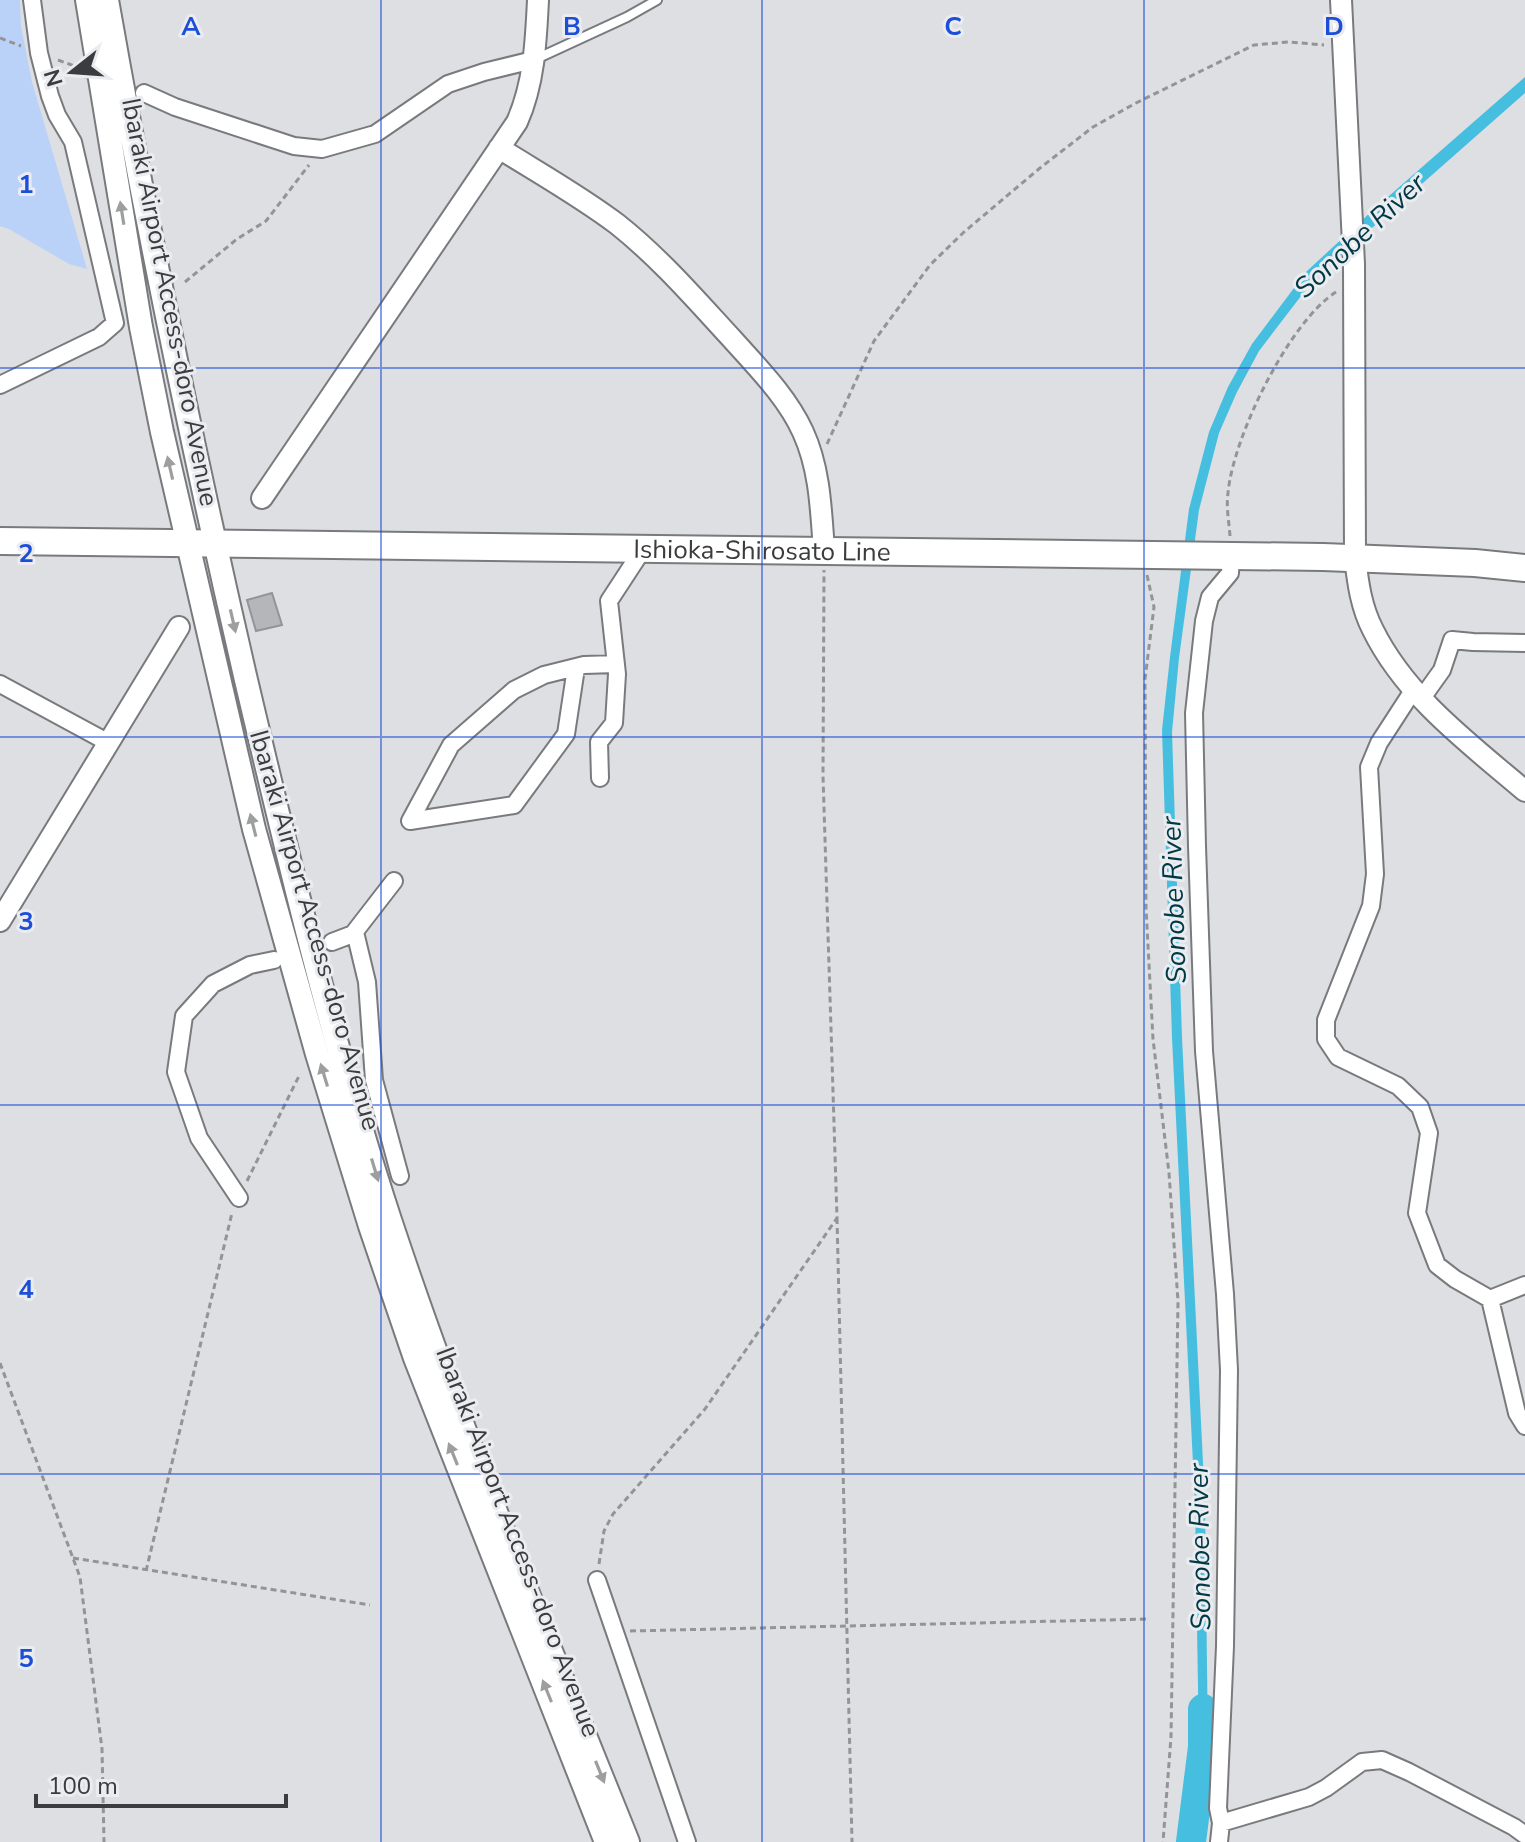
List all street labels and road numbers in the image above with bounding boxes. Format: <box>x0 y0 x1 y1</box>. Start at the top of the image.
street label: Ibaraki Airport Access-doro Avenue <box>113 95 227 509</box>
street label: Ishioka-Shirosato Line <box>633 531 891 569</box>
street label: Ibaraki Airport Access-doro Avenue <box>241 726 389 1134</box>
street label: Ibaraki Airport Access-doro Avenue <box>427 1342 609 1742</box>

